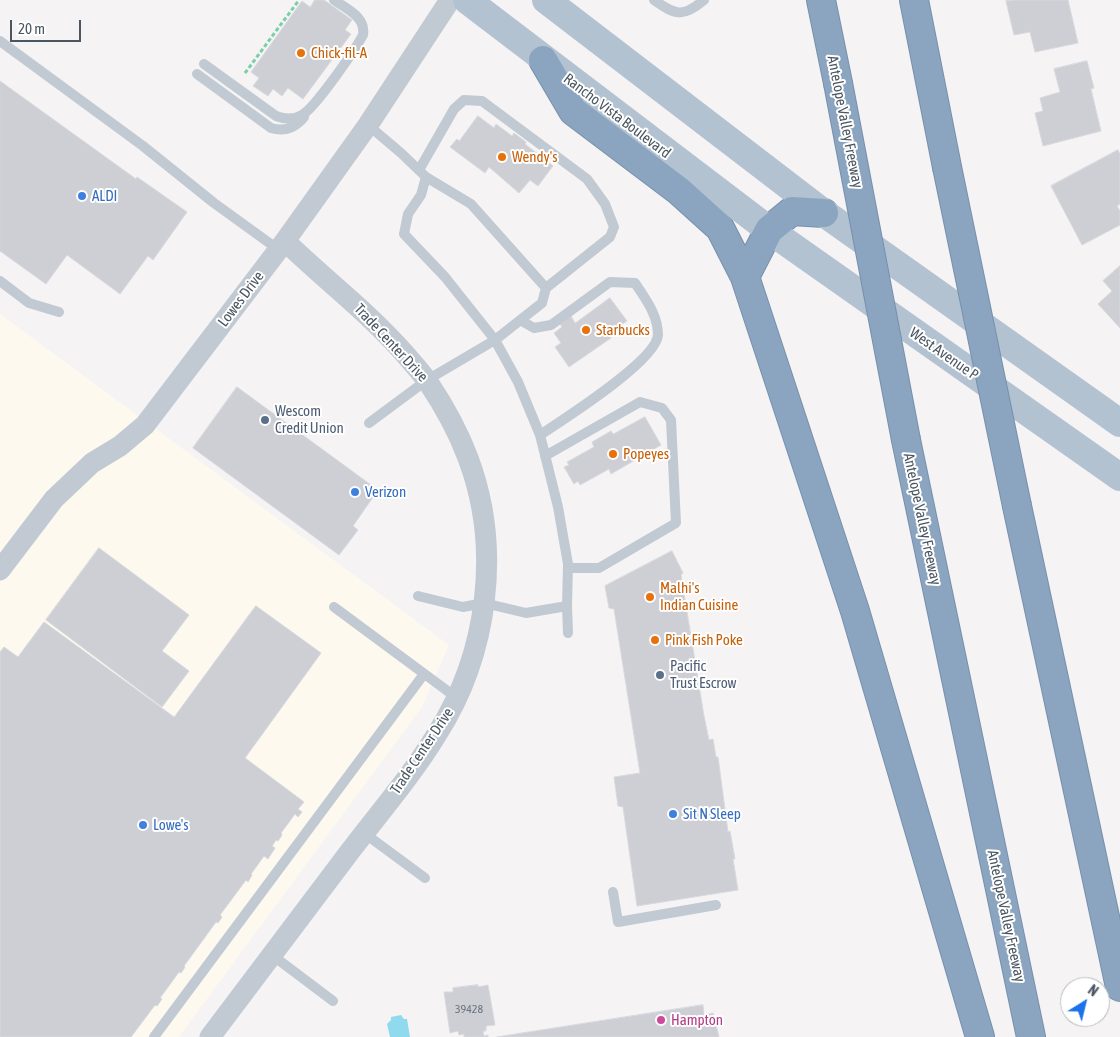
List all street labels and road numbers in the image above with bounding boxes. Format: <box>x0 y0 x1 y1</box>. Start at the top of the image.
street label: Antelope Valley Freeway <box>823 54 867 190</box>
street label: Rancho Vista Boulevard <box>560 70 674 162</box>
street label: Lowes Drive <box>214 268 268 330</box>
street label: Trade Center Drive <box>350 300 432 386</box>
street label: West Avenue P <box>906 324 982 384</box>
street label: Antelope Valley Freeway <box>899 451 945 587</box>
street label: Trade Center Drive <box>387 704 457 798</box>
street label: Antelope Valley Freeway <box>983 848 1029 984</box>

